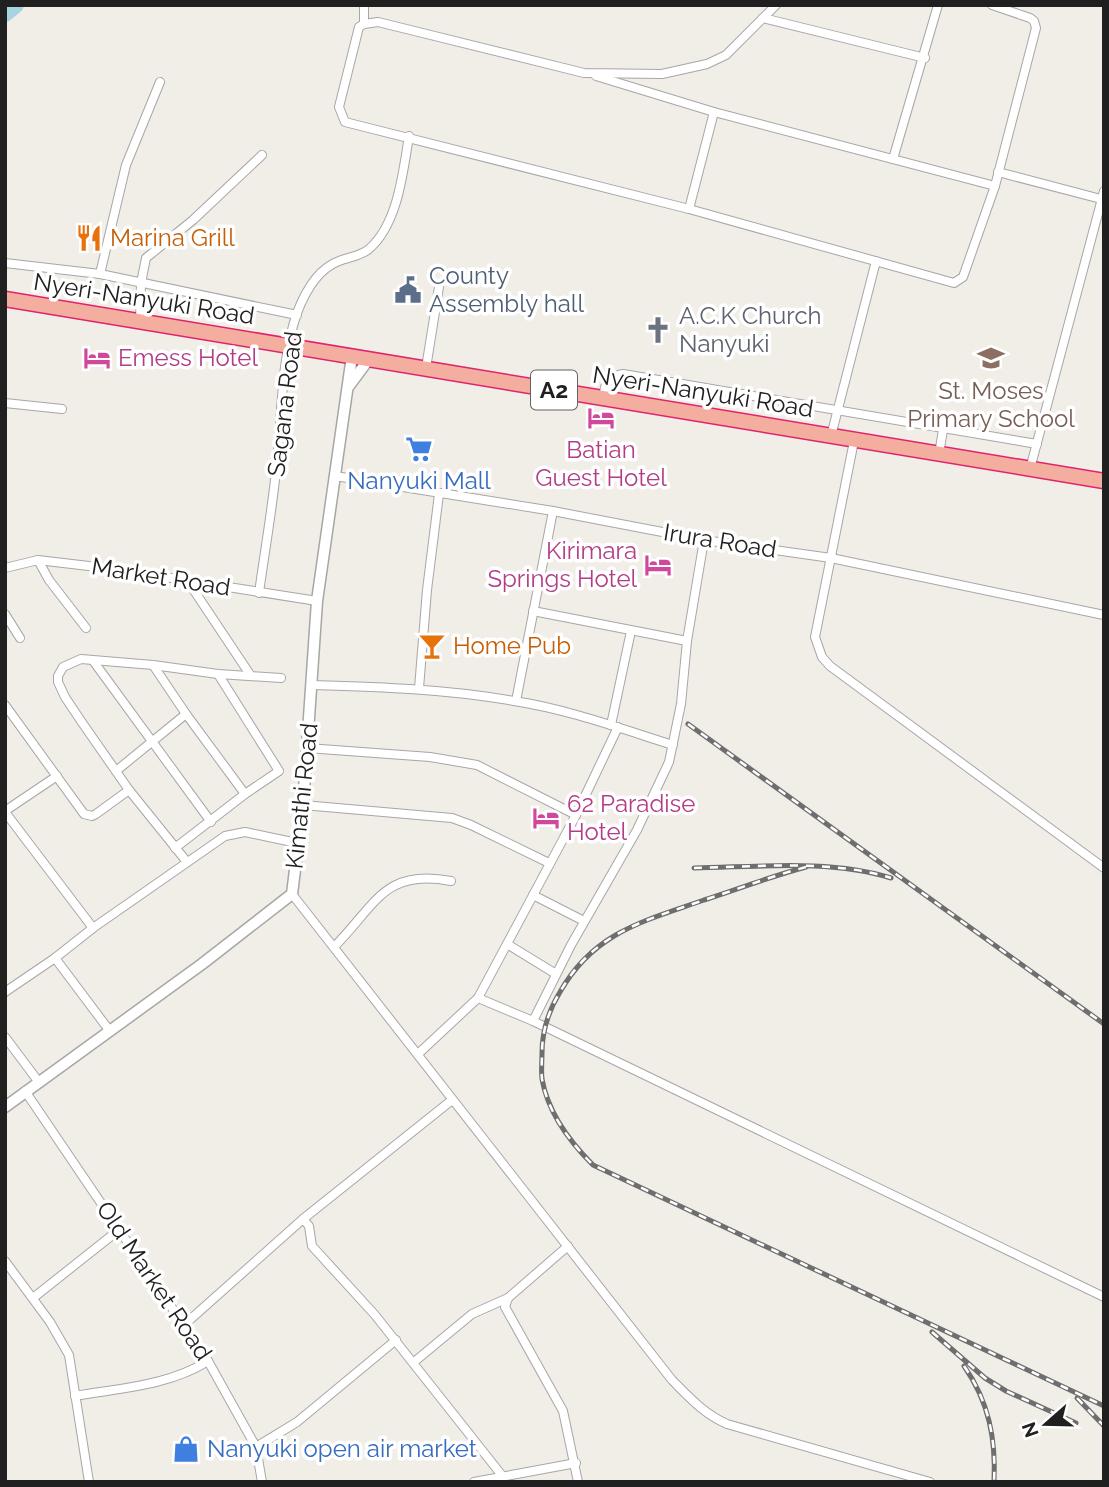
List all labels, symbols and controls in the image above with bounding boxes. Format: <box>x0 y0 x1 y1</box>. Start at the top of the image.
restaurant icon: Marina Grill <box>74 223 104 253</box>
place label: Marina Grill <box>110 223 235 252</box>
place label: County Assembly hall <box>429 261 584 318</box>
street label: Nyeri-Nanyuki Road <box>32 267 257 330</box>
public building icon: County Assembly hall <box>393 275 423 305</box>
place label: A.C.K Church Nanyuki <box>679 301 822 358</box>
church icon: A.C.K Church Nanyuki <box>643 315 673 345</box>
street label: Sagana Road <box>261 330 308 478</box>
hotel icon: Emess Hotel <box>82 343 112 373</box>
place label: Emess Hotel <box>118 343 258 372</box>
school or university icon: St. Moses Primary School <box>976 343 1006 373</box>
street label: Nyeri-Nanyuki Road <box>591 360 816 423</box>
road number: A2 <box>531 370 577 410</box>
place label: St. Moses Primary School <box>907 376 1075 433</box>
hotel icon: Batian Guest Hotel <box>586 403 616 433</box>
supermarket icon: Nanyuki Mall <box>404 434 434 464</box>
place label: Batian Guest Hotel <box>535 435 667 492</box>
place label: Nanyuki Mall <box>347 466 491 495</box>
street label: Irura Road <box>662 517 779 564</box>
place label: Kirimara Springs Hotel <box>487 536 637 593</box>
hotel icon: Kirimara Springs Hotel <box>643 550 673 580</box>
street label: Market Road <box>90 551 233 602</box>
bar icon: Home Pub <box>417 631 447 661</box>
place label: Home Pub <box>453 631 571 660</box>
street label: Kimathi Road <box>279 722 324 870</box>
place label: 62 Paradise Hotel <box>567 789 695 846</box>
hotel icon: 62 Paradise Hotel <box>531 803 561 833</box>
street label: Old Market Road <box>90 1196 218 1366</box>
north arrow <box>1011 1389 1081 1459</box>
text: N <box>1017 1419 1043 1440</box>
shop icon: Nanyuki open air market <box>171 1434 201 1464</box>
place label: Nanyuki open air market <box>207 1434 477 1463</box>

